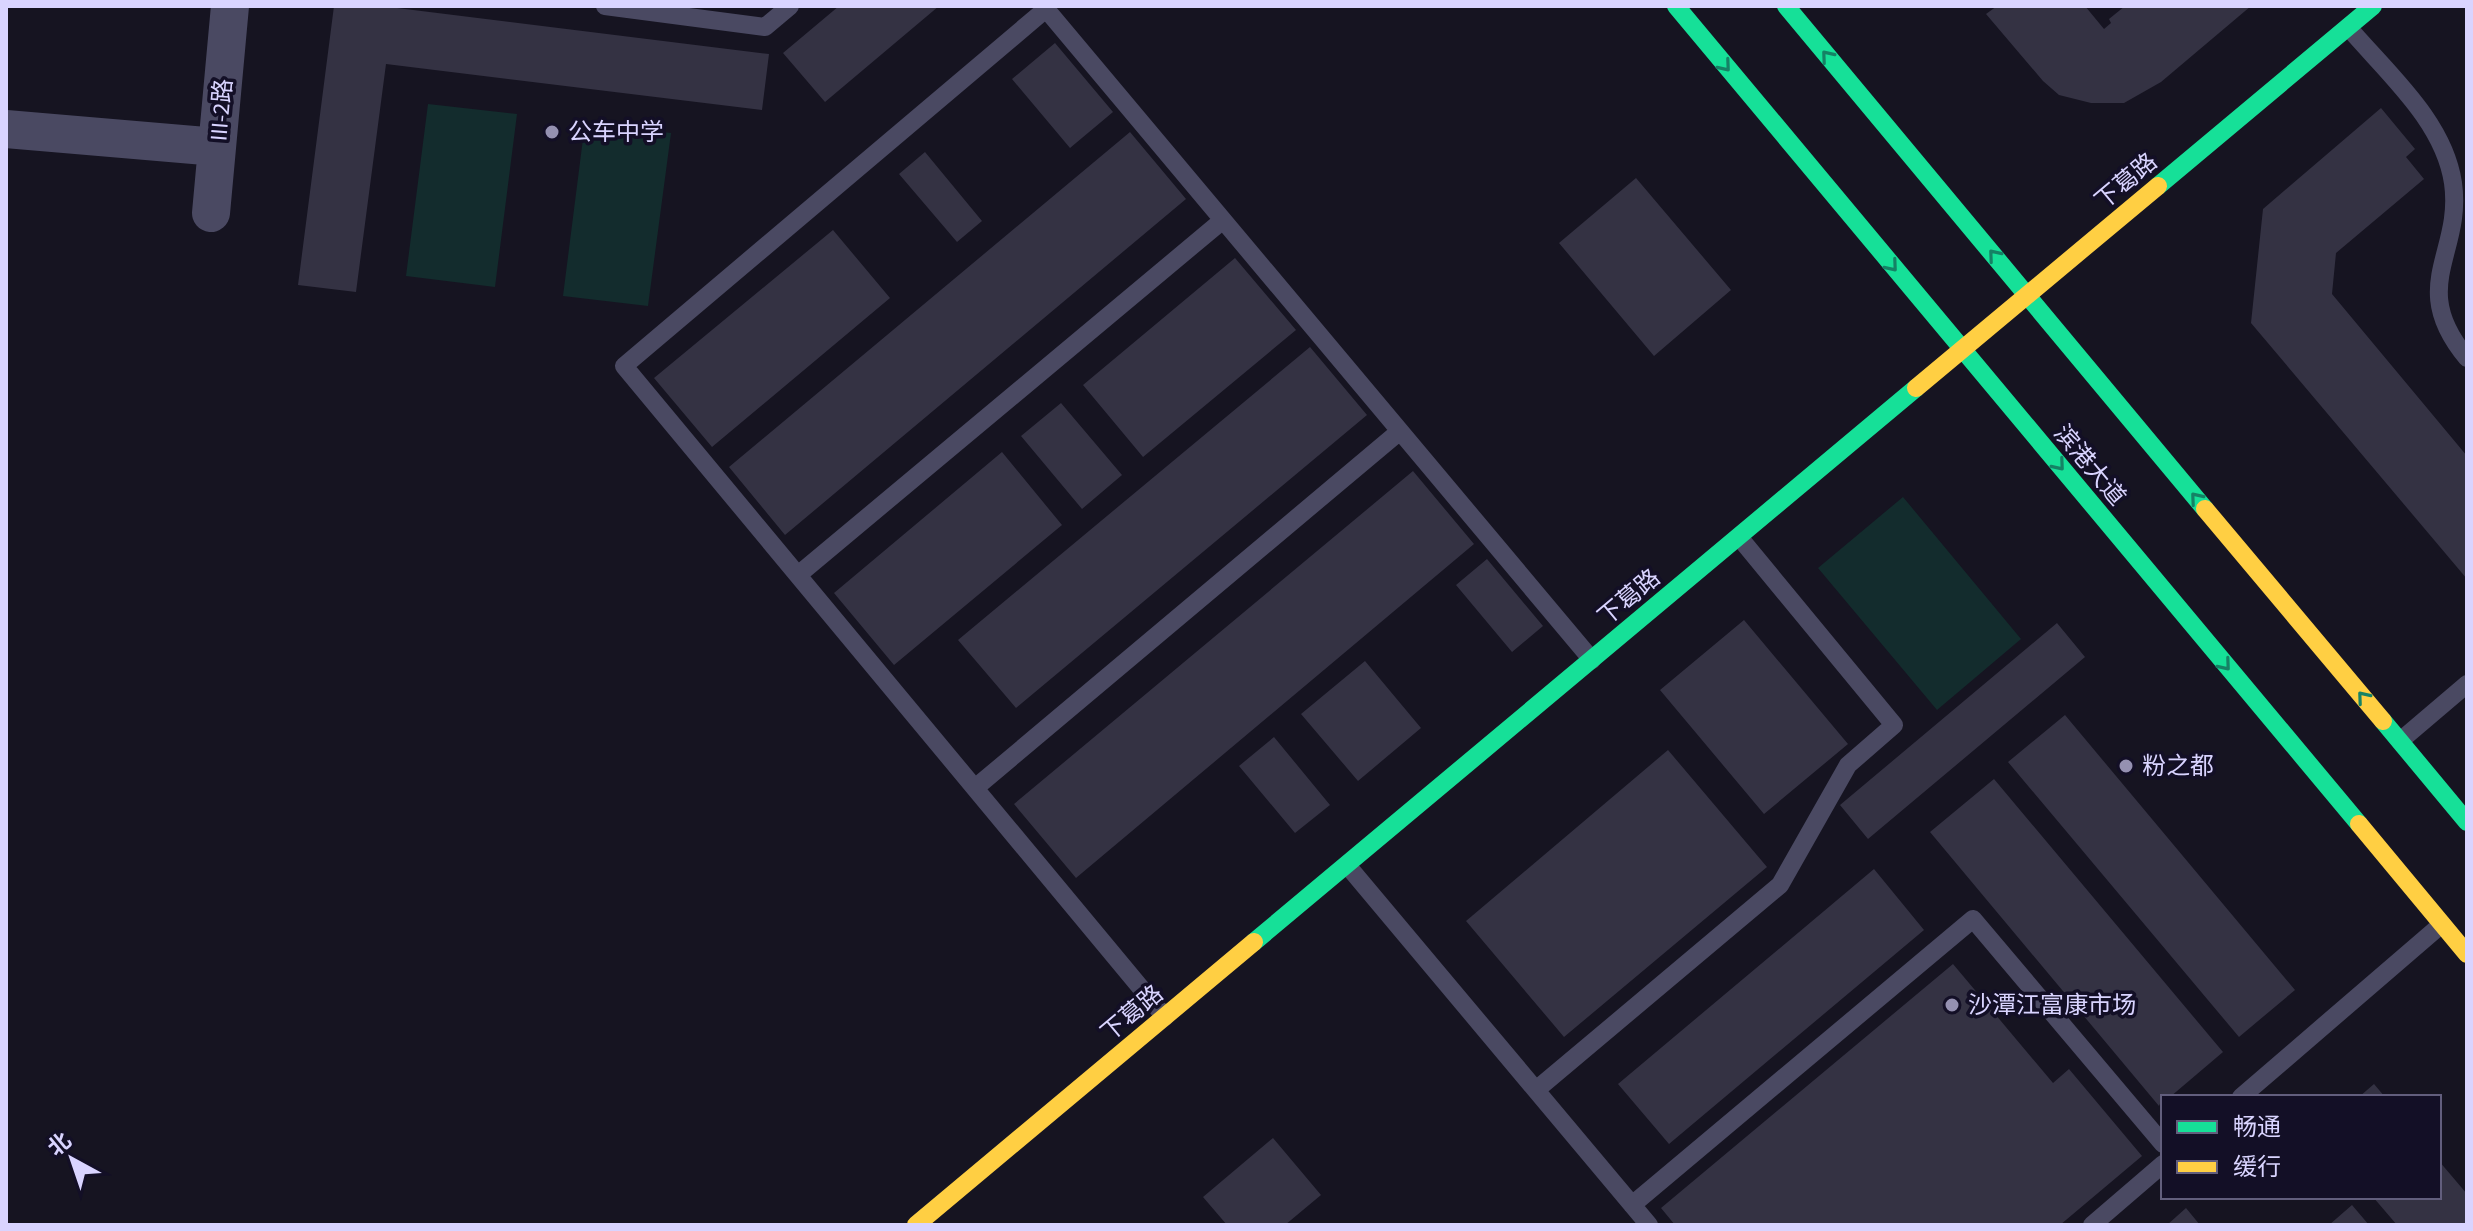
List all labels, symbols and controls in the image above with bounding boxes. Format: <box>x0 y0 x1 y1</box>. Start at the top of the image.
one-way arrow <box>1822 51 1837 65</box>
one-way arrow <box>1716 57 1730 72</box>
street label: III-2路 <box>201 77 242 143</box>
place label: 公车中学 <box>568 115 664 150</box>
marker: 公车中学 <box>543 123 561 141</box>
street label: 下葛路 <box>2087 145 2165 218</box>
one-way arrow <box>1989 250 2004 265</box>
one-way arrow <box>1882 256 1897 271</box>
street label: 滨港大道 <box>2045 417 2134 513</box>
one-way arrow <box>2049 456 2064 470</box>
one-way arrow <box>2191 493 2206 507</box>
street label: 下葛路 <box>1590 561 1668 634</box>
one-way arrow <box>2215 655 2230 670</box>
one-way arrow <box>2358 692 2373 707</box>
place label: 粉之都 <box>2142 749 2214 784</box>
marker: 粉之都 <box>2117 757 2135 775</box>
street label: 下葛路 <box>1093 977 1171 1050</box>
place label: 沙潭江富康市场 <box>1968 988 2136 1023</box>
marker: 沙潭江富康市场 <box>1943 996 1961 1014</box>
legend <box>2161 1095 2441 1199</box>
text: 畅通 <box>2233 1110 2281 1145</box>
north arrow <box>32 1119 112 1199</box>
text: 北 <box>41 1125 79 1164</box>
text: 缓行 <box>2233 1150 2281 1185</box>

